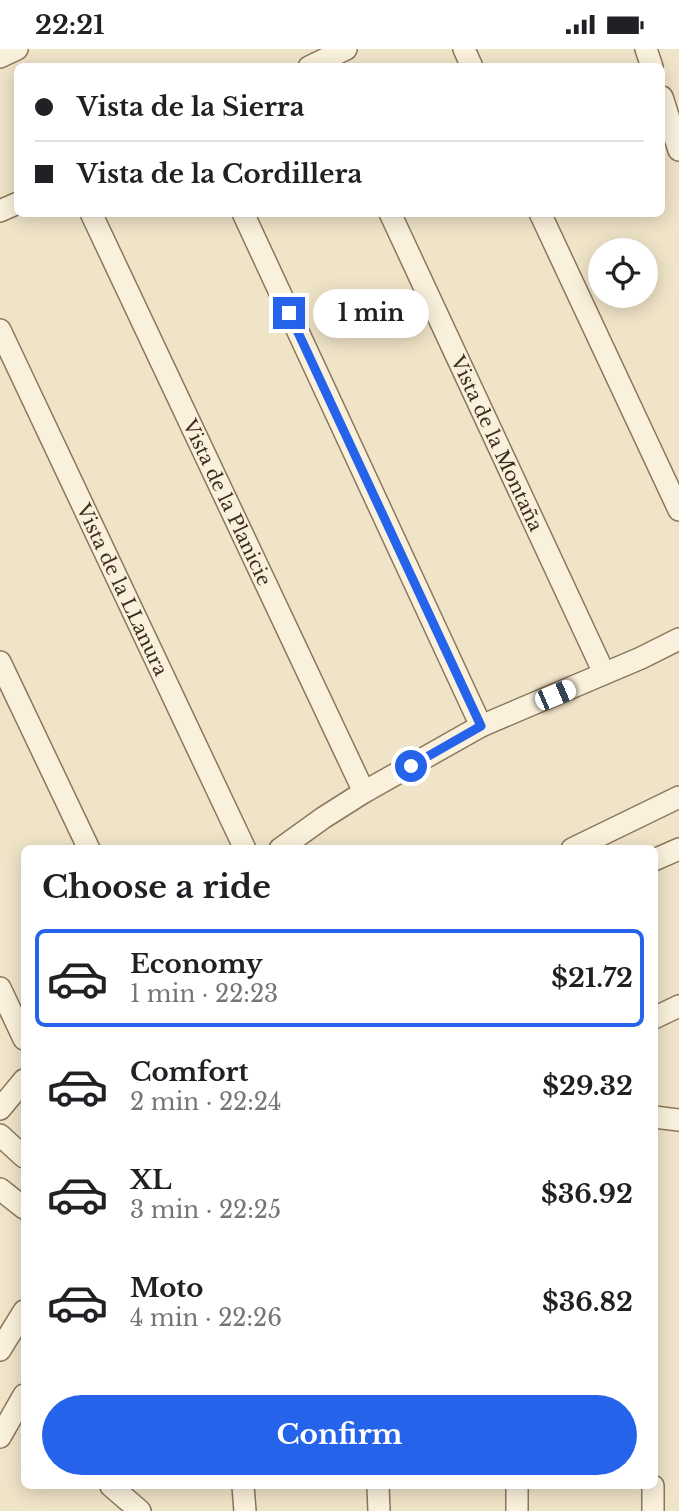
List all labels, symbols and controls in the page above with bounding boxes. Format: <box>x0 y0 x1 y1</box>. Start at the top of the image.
text: 22:21 <box>35 9 105 41</box>
text: Vista de la Sierra <box>77 91 305 123</box>
text: Vista de la Cordillera <box>77 158 362 190</box>
map controls <box>588 238 658 308</box>
button: locate <box>588 238 658 308</box>
callout: 1 min <box>314 289 429 337</box>
route end <box>273 297 305 329</box>
text: 1 min <box>338 299 404 327</box>
street label: Vista de la Montaña <box>446 351 548 535</box>
street label: Vista de la Planicie <box>178 415 276 589</box>
street label: Vista de la LLanura <box>71 499 173 680</box>
car <box>532 677 579 713</box>
route start <box>395 750 427 782</box>
text: Choose a ride <box>42 867 271 907</box>
icon: car <box>46 947 109 1010</box>
text: Economy <box>130 948 263 980</box>
text: $21.72 <box>551 962 633 994</box>
text: 1 min · 22:23 <box>130 980 278 1008</box>
icon: car <box>46 1055 109 1118</box>
text: Comfort <box>130 1056 248 1088</box>
text: $29.32 <box>542 1070 633 1102</box>
text: 2 min · 22:24 <box>130 1088 281 1116</box>
icon: car <box>46 1163 109 1226</box>
text: XL <box>130 1164 172 1196</box>
text: $36.92 <box>541 1178 633 1210</box>
text: 3 min · 22:25 <box>130 1196 281 1224</box>
icon: car <box>46 1271 109 1334</box>
text: Moto <box>130 1272 203 1304</box>
text: $36.82 <box>542 1286 633 1318</box>
text: 4 min · 22:26 <box>130 1304 282 1332</box>
button: Confirm <box>42 1395 637 1475</box>

